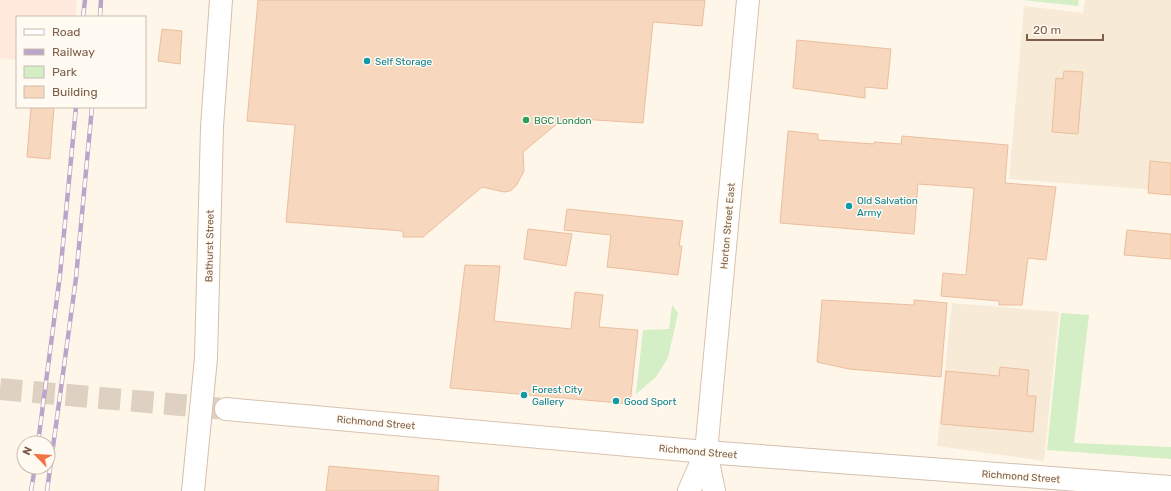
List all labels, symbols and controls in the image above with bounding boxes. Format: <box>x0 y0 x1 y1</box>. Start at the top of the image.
legend <box>16 16 146 108</box>
scale bar <box>1027 16 1103 42</box>
text: 20 m <box>1033 23 1061 37</box>
text: Road <box>52 25 80 39</box>
text: Railway <box>52 45 95 59</box>
marker: Self Storage <box>362 56 372 66</box>
place label: Self Storage <box>375 56 432 68</box>
text: Park <box>52 65 78 79</box>
text: Building <box>52 85 98 99</box>
marker: BGC London <box>521 115 531 125</box>
place label: BGC London <box>534 115 592 127</box>
street label: Horton Street East <box>718 182 738 270</box>
place label: Old Salvation Army <box>857 195 918 219</box>
marker: Old Salvation Army <box>844 201 854 211</box>
street label: Bathurst Street <box>203 210 217 282</box>
place label: Forest City Gallery <box>532 384 583 408</box>
marker: Forest City Gallery <box>519 390 529 400</box>
marker: Good Sport <box>611 396 621 406</box>
place label: Good Sport <box>624 396 676 408</box>
street label: Richmond Street <box>336 414 416 432</box>
north arrow <box>16 435 56 475</box>
street label: Richmond Street <box>658 443 738 461</box>
text: N <box>20 445 35 457</box>
street label: Richmond Street <box>981 468 1061 486</box>

